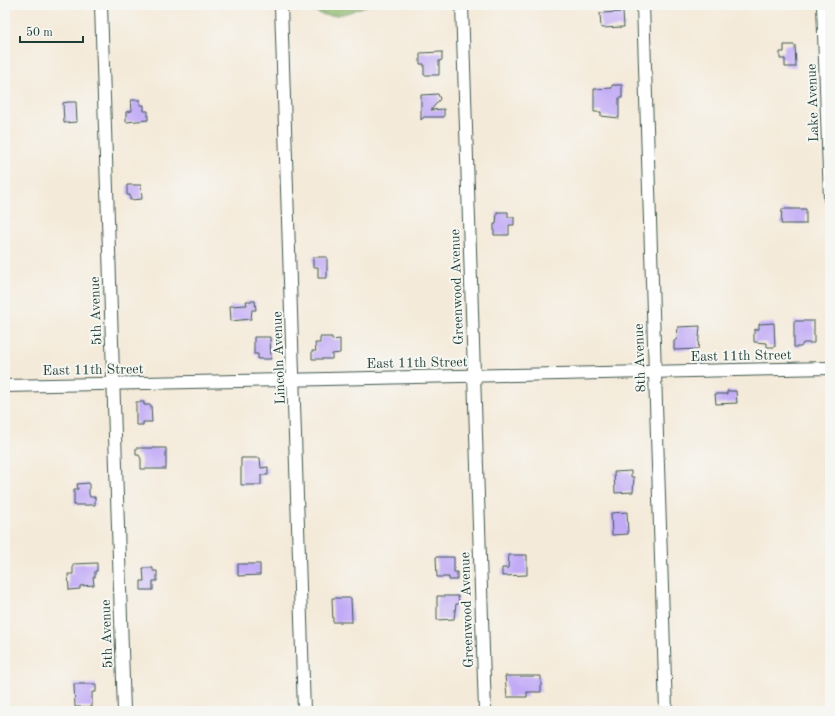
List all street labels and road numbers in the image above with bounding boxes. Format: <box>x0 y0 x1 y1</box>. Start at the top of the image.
street label: Lake Avenue <box>805 64 821 142</box>
street label: Greenwood Avenue <box>448 229 466 345</box>
street label: 5th Avenue <box>88 276 104 346</box>
street label: Lincoln Avenue <box>270 311 288 405</box>
street label: 8th Avenue <box>632 323 648 393</box>
street label: East 11th Street <box>690 348 792 364</box>
street label: East 11th Street <box>366 355 468 371</box>
street label: East 11th Street <box>42 362 144 378</box>
street label: Greenwood Avenue <box>458 552 476 668</box>
street label: 5th Avenue <box>99 599 115 669</box>

